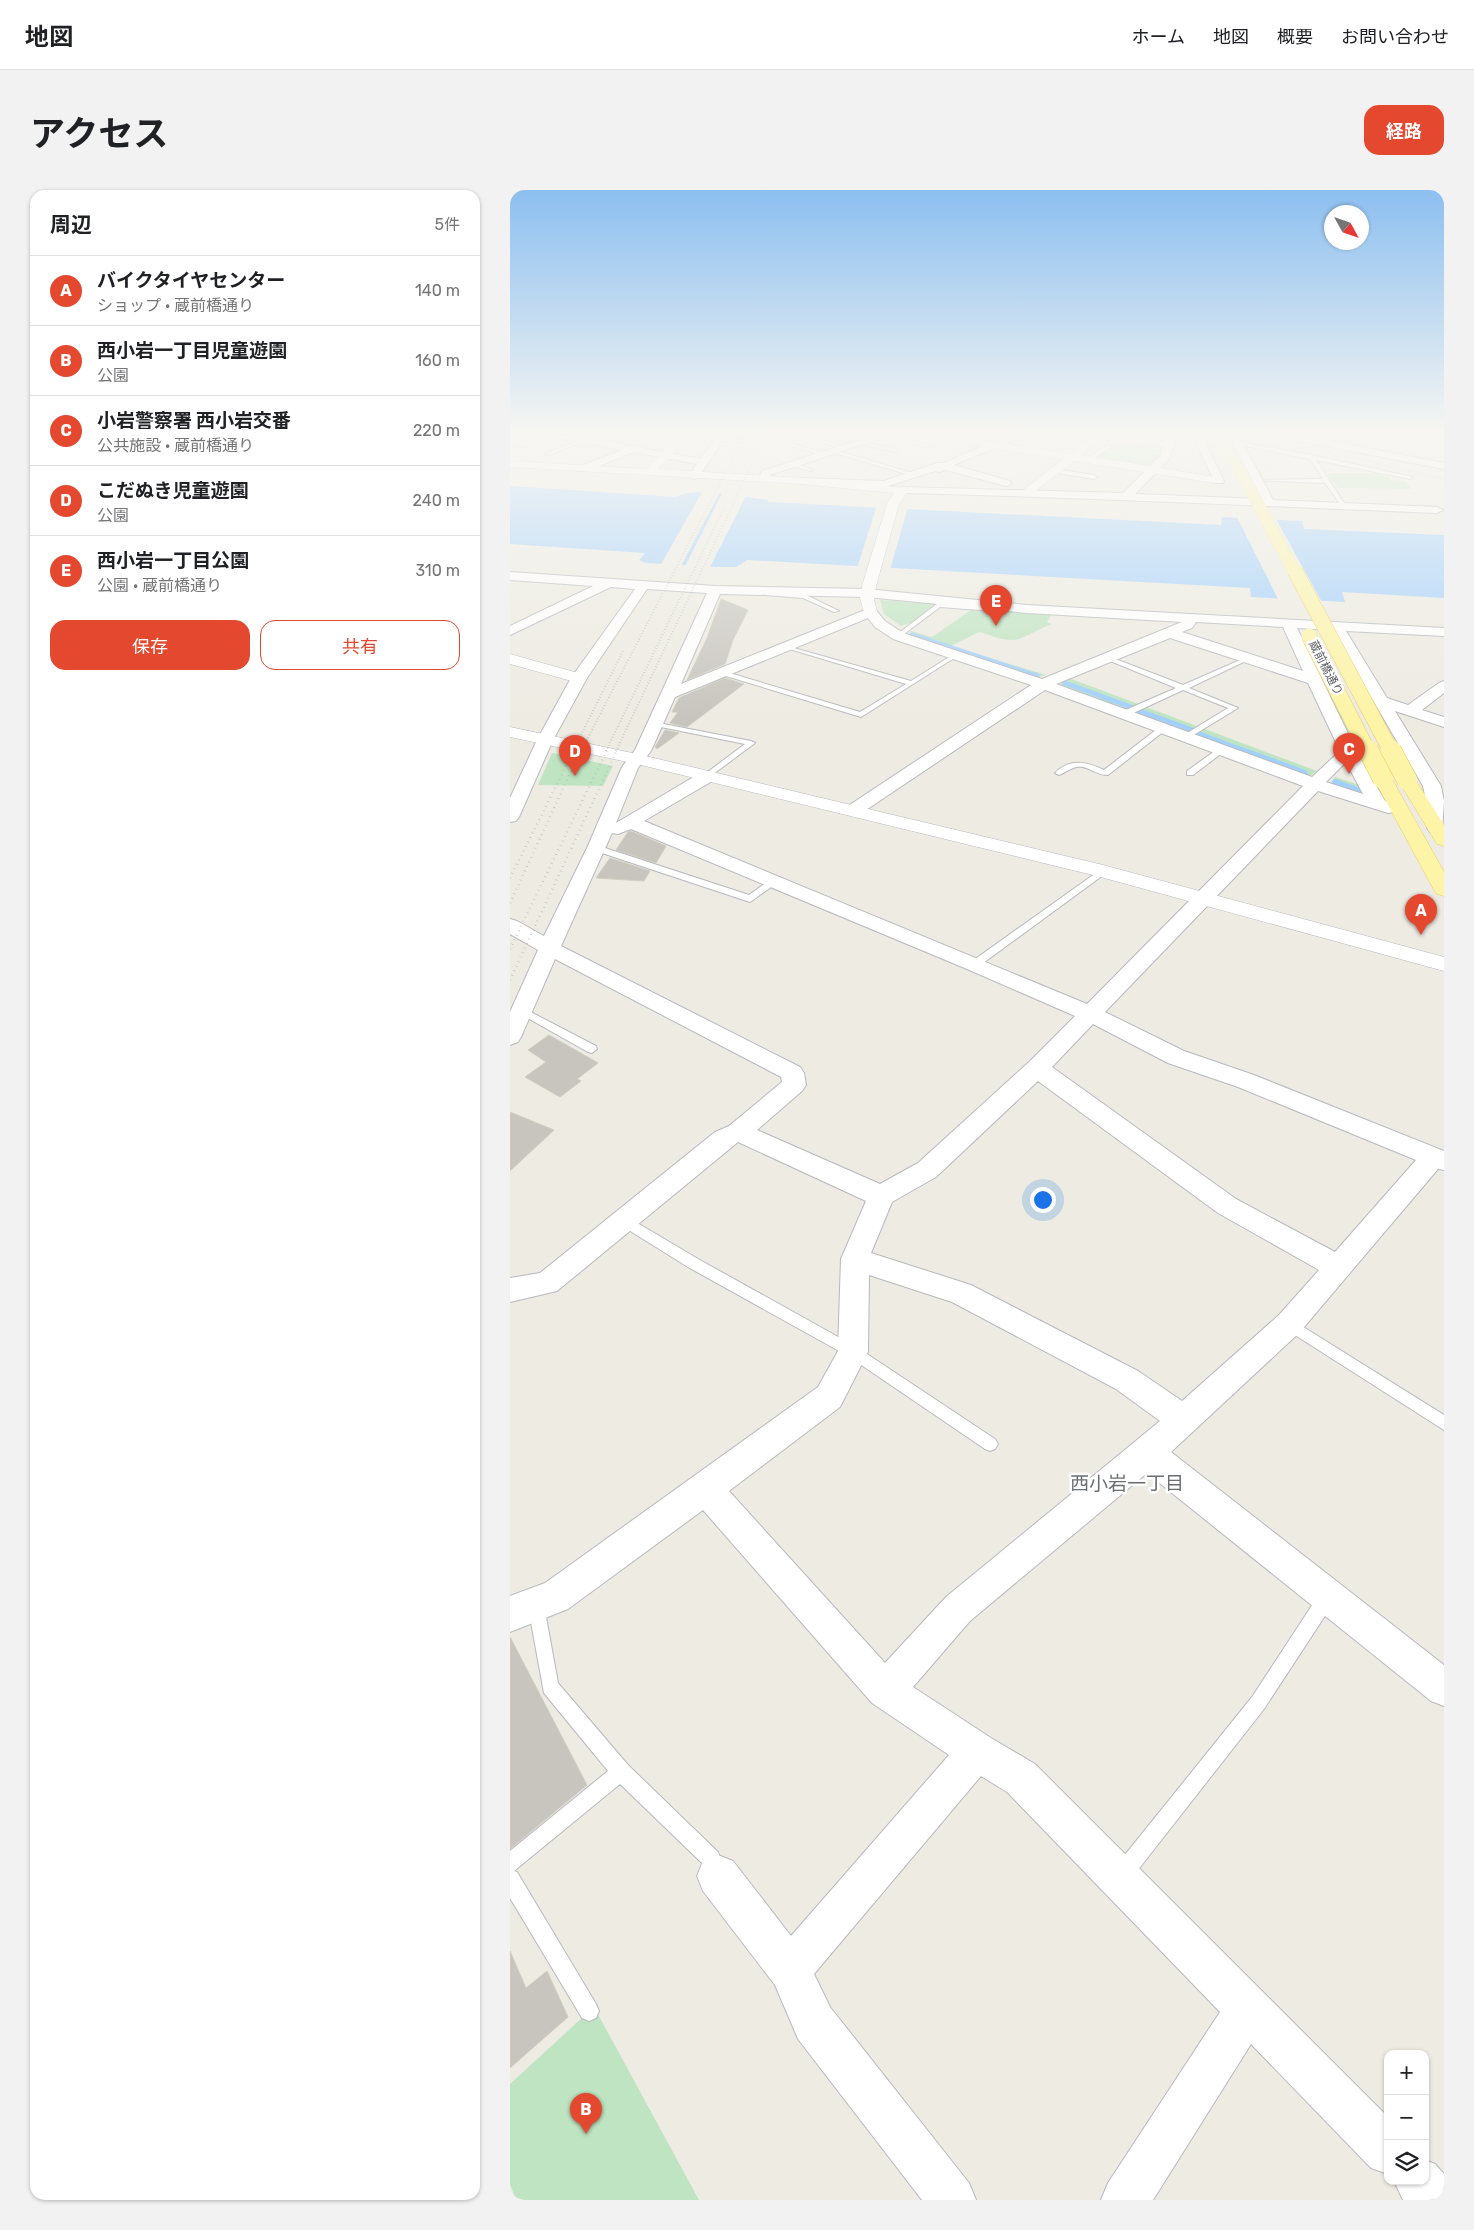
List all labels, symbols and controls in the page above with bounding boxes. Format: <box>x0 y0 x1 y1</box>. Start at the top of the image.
text: 地図 <box>25 23 73 51</box>
text: ホーム <box>1132 26 1185 48</box>
text: 地図 <box>1213 26 1249 48</box>
text: 概要 <box>1277 26 1313 48</box>
text: お問い合わせ <box>1341 26 1449 48</box>
button: 経路 <box>1364 105 1444 155</box>
text: アクセス <box>30 113 168 155</box>
north arrow <box>1324 205 1369 250</box>
text: 周辺 <box>50 212 92 237</box>
text: 5件 <box>434 215 460 234</box>
text: バイクタイヤセンター <box>97 269 285 292</box>
text: A <box>60 281 72 300</box>
text: 140 m <box>415 281 460 300</box>
text: ショップ · 蔵前橋通り <box>97 296 254 315</box>
text: 西小岩一丁目児童遊園 <box>97 339 287 362</box>
text: B <box>60 351 72 370</box>
text: 160 m <box>415 351 460 370</box>
text: 公園 <box>97 366 129 385</box>
text: 小岩警察署 西小岩交番 <box>97 409 291 432</box>
text: C <box>60 421 72 440</box>
text: 220 m <box>413 421 460 440</box>
text: 公共施設 · 蔵前橋通り <box>97 436 254 455</box>
text: こだぬき児童遊園 <box>97 479 249 502</box>
text: D <box>60 491 72 510</box>
text: 240 m <box>413 491 460 510</box>
text: 公園 <box>97 506 129 525</box>
text: 西小岩一丁目公園 <box>97 549 249 572</box>
text: E <box>61 561 71 580</box>
text: 310 m <box>416 561 460 580</box>
text: 公園 · 蔵前橋通り <box>97 576 222 595</box>
pin: E <box>980 585 1012 626</box>
button: 保存 <box>50 620 250 670</box>
button: 共有 <box>260 620 460 670</box>
street label: 蔵前橋通り <box>1306 638 1346 698</box>
pin: C <box>1333 733 1365 774</box>
pin: D <box>559 735 591 776</box>
pin: A <box>1405 894 1437 935</box>
your location <box>1030 1187 1056 1213</box>
district label: 西小岩一丁目 <box>1070 1472 1184 1495</box>
map controls <box>1384 2050 1429 2185</box>
button: + <box>1384 2050 1429 2095</box>
pin: B <box>570 2093 602 2134</box>
button: − <box>1384 2095 1429 2140</box>
button: layers <box>1384 2140 1429 2185</box>

